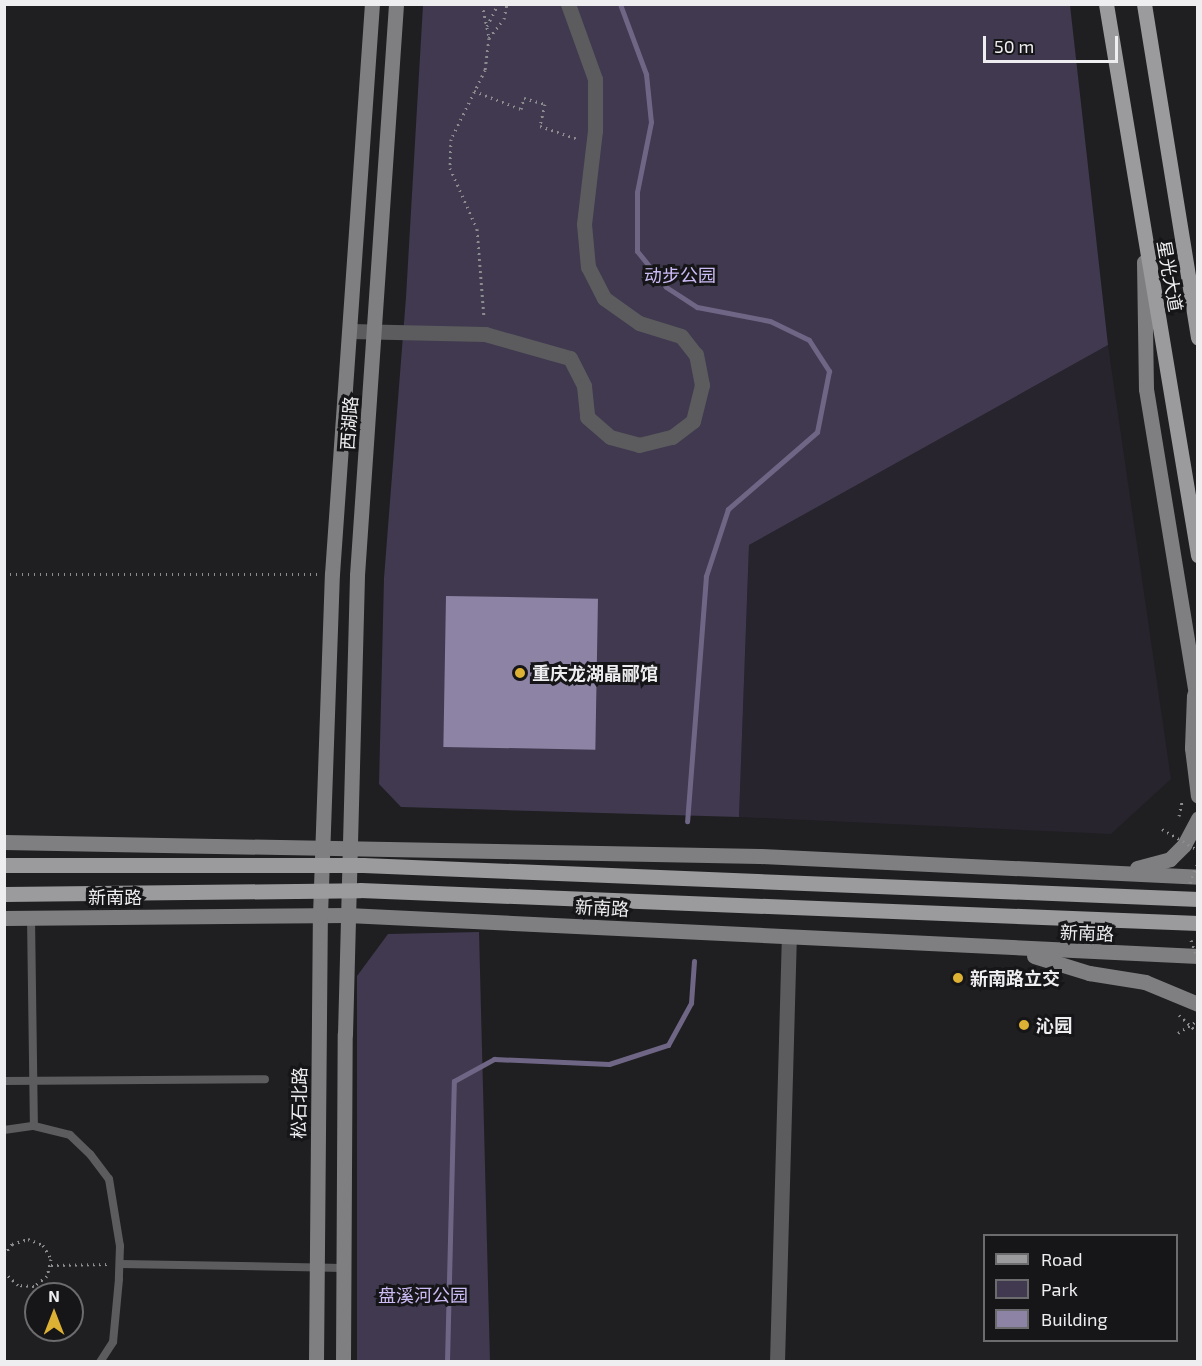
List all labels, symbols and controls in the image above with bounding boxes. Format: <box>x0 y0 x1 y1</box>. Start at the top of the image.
scale bar <box>986 24 1121 62</box>
text: 50 m <box>994 35 1034 57</box>
street label: 星光大道 <box>1153 239 1187 313</box>
park label: 动步公园 <box>644 264 716 286</box>
street label: 西湖路 <box>336 395 362 451</box>
place label: 重庆龙湖晶郦馆 <box>532 662 658 684</box>
marker: 重庆龙湖晶郦馆 <box>513 666 527 680</box>
street label: 新南路 <box>88 886 142 908</box>
street label: 新南路 <box>574 896 630 920</box>
street label: 新南路 <box>1060 921 1114 945</box>
place label: 新南路立交 <box>970 967 1060 989</box>
marker: 新南路立交 <box>951 971 965 985</box>
place label: 沁园 <box>1036 1014 1072 1036</box>
marker: 沁园 <box>1017 1018 1031 1032</box>
street label: 松石北路 <box>288 1067 310 1139</box>
legend <box>983 1234 1178 1342</box>
text: Road <box>1041 1248 1082 1270</box>
text: Park <box>1041 1278 1078 1300</box>
north arrow <box>24 1282 84 1342</box>
park label: 盘溪河公园 <box>378 1284 468 1306</box>
text: N <box>48 1286 60 1305</box>
text: Building <box>1041 1308 1108 1330</box>

